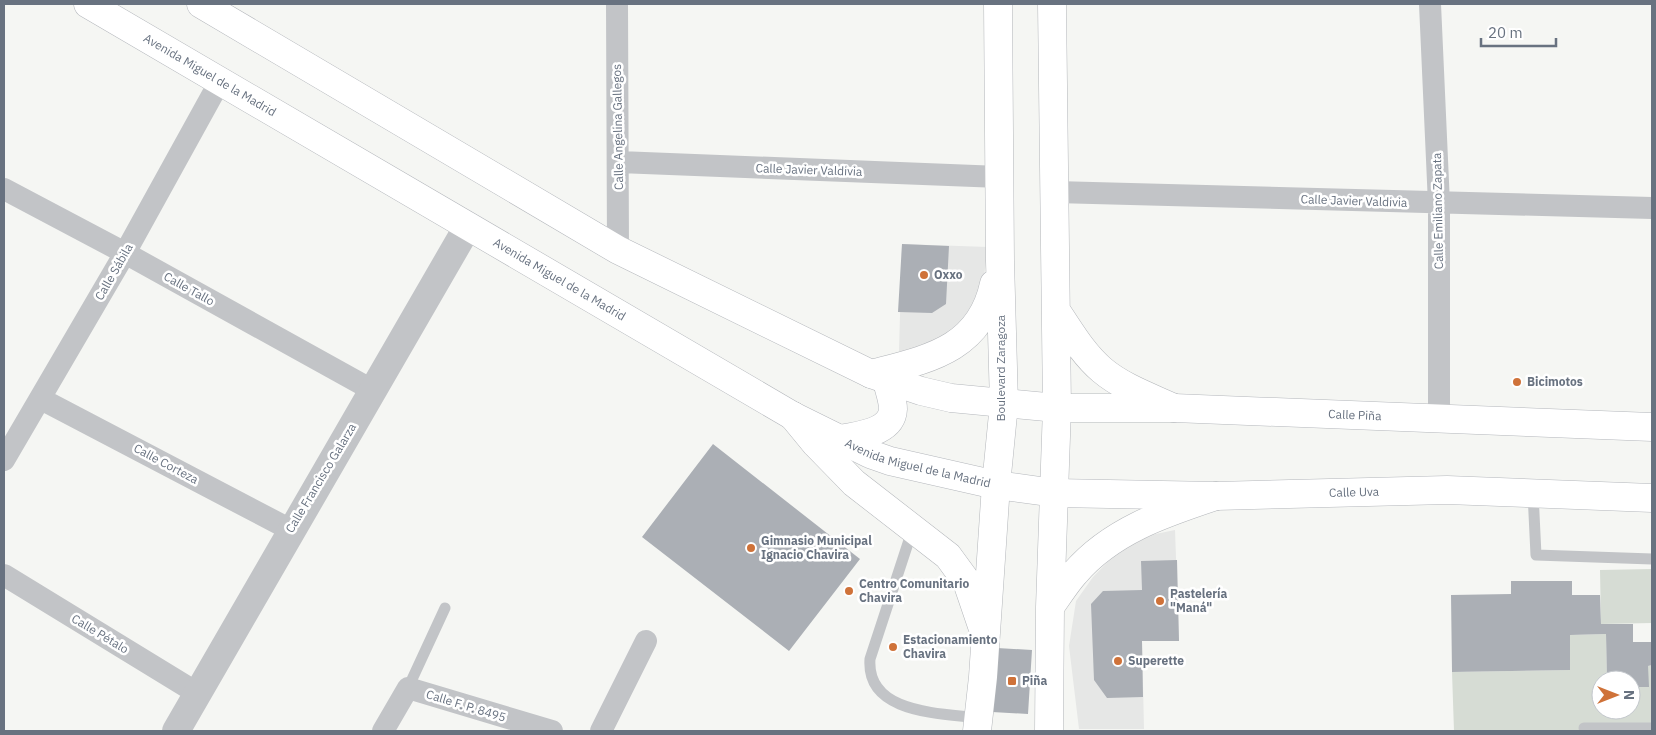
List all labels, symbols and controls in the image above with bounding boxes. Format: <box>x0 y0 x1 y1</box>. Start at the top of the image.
scale bar <box>1481 15 1556 47</box>
text: 20 m <box>1488 23 1523 42</box>
street label: Avenida Miguel de la Madrid <box>141 30 279 119</box>
street label: Calle Angelina Gallegos <box>609 64 626 190</box>
street label: Calle Emiliano Zapata <box>1429 152 1446 269</box>
street label: Calle Javier Valdivia <box>755 160 863 179</box>
street label: Calle Javier Valdivia <box>1300 191 1408 210</box>
street label: Avenida Miguel de la Madrid <box>491 234 629 324</box>
street label: Calle Sábila <box>91 240 136 303</box>
place label: Oxxo <box>934 267 963 282</box>
street label: Calle Tallo <box>161 269 217 309</box>
marker: Oxxo <box>918 269 930 281</box>
street label: Boulevard Zaragoza <box>993 314 1008 421</box>
place label: Bicimotos <box>1527 374 1583 389</box>
marker: Bicimotos <box>1511 376 1523 388</box>
street label: Calle Piña <box>1328 406 1382 423</box>
street label: Calle Francisco Galarza <box>282 420 359 535</box>
street label: Avenida Miguel de la Madrid <box>843 435 992 491</box>
street label: Calle Corteza <box>131 440 202 487</box>
street label: Calle Uva <box>1329 484 1380 500</box>
place label: Gimnasio Municipal Ignacio Chavira <box>761 533 872 562</box>
marker: Gimnasio Municipal Ignacio Chavira <box>745 542 757 554</box>
place label: Centro Comunitario Chavira <box>859 576 969 605</box>
marker: Centro Comunitario Chavira <box>843 585 855 597</box>
place label: Pastelería "Maná" <box>1170 586 1227 615</box>
marker: Pastelería "Maná" <box>1154 595 1166 607</box>
street label: Calle Pétalo <box>69 611 132 657</box>
place label: Estacionamiento Chavira <box>903 632 998 661</box>
marker: Estacionamiento Chavira <box>887 641 899 653</box>
place label: Superette <box>1128 653 1184 668</box>
marker: Superette <box>1112 655 1124 667</box>
north arrow <box>1591 670 1641 720</box>
place label: Piña <box>1022 673 1047 688</box>
marker: Piña <box>1006 675 1018 687</box>
street label: Calle F. P. 8495 <box>424 686 508 725</box>
text: N <box>1620 690 1638 700</box>

